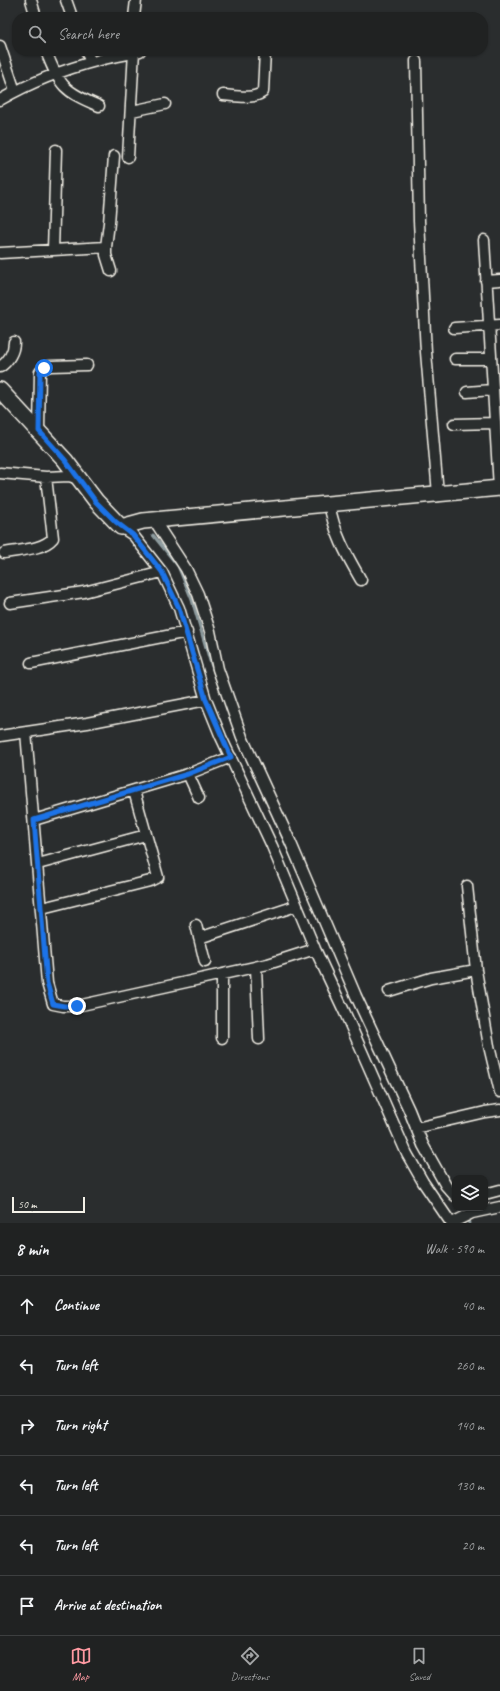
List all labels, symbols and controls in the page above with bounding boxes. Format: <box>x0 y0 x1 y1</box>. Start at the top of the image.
search box <box>12 12 488 56</box>
icon: search <box>26 23 48 45</box>
text: Search here <box>58 25 119 44</box>
route start <box>35 359 53 377</box>
route end <box>68 997 86 1015</box>
map controls <box>452 1175 488 1211</box>
button: layers <box>452 1175 488 1211</box>
scale bar <box>12 1195 85 1214</box>
text: 50 m <box>18 1197 37 1211</box>
text: 8 min <box>16 1239 49 1260</box>
text: Walk · 590 m <box>425 1241 484 1257</box>
icon: ahead <box>16 1295 38 1317</box>
text: Continue <box>54 1296 99 1315</box>
text: 40 m <box>462 1298 484 1314</box>
icon: left <box>16 1355 38 1377</box>
text: Turn left <box>54 1356 97 1375</box>
text: 260 m <box>456 1358 484 1374</box>
icon: right <box>16 1415 38 1437</box>
text: Turn right <box>54 1416 107 1435</box>
text: 140 m <box>456 1418 484 1434</box>
icon: left <box>16 1475 38 1497</box>
text: Turn left <box>54 1476 97 1495</box>
text: 130 m <box>456 1478 484 1494</box>
icon: left <box>16 1535 38 1557</box>
text: Turn left <box>54 1536 97 1555</box>
text: 20 m <box>462 1538 484 1554</box>
icon: arrive <box>16 1595 38 1617</box>
text: Arrive at destination <box>54 1596 161 1615</box>
tab: Map <box>70 1645 92 1683</box>
tab: Directions <box>231 1645 269 1683</box>
tab: Saved <box>408 1645 430 1683</box>

